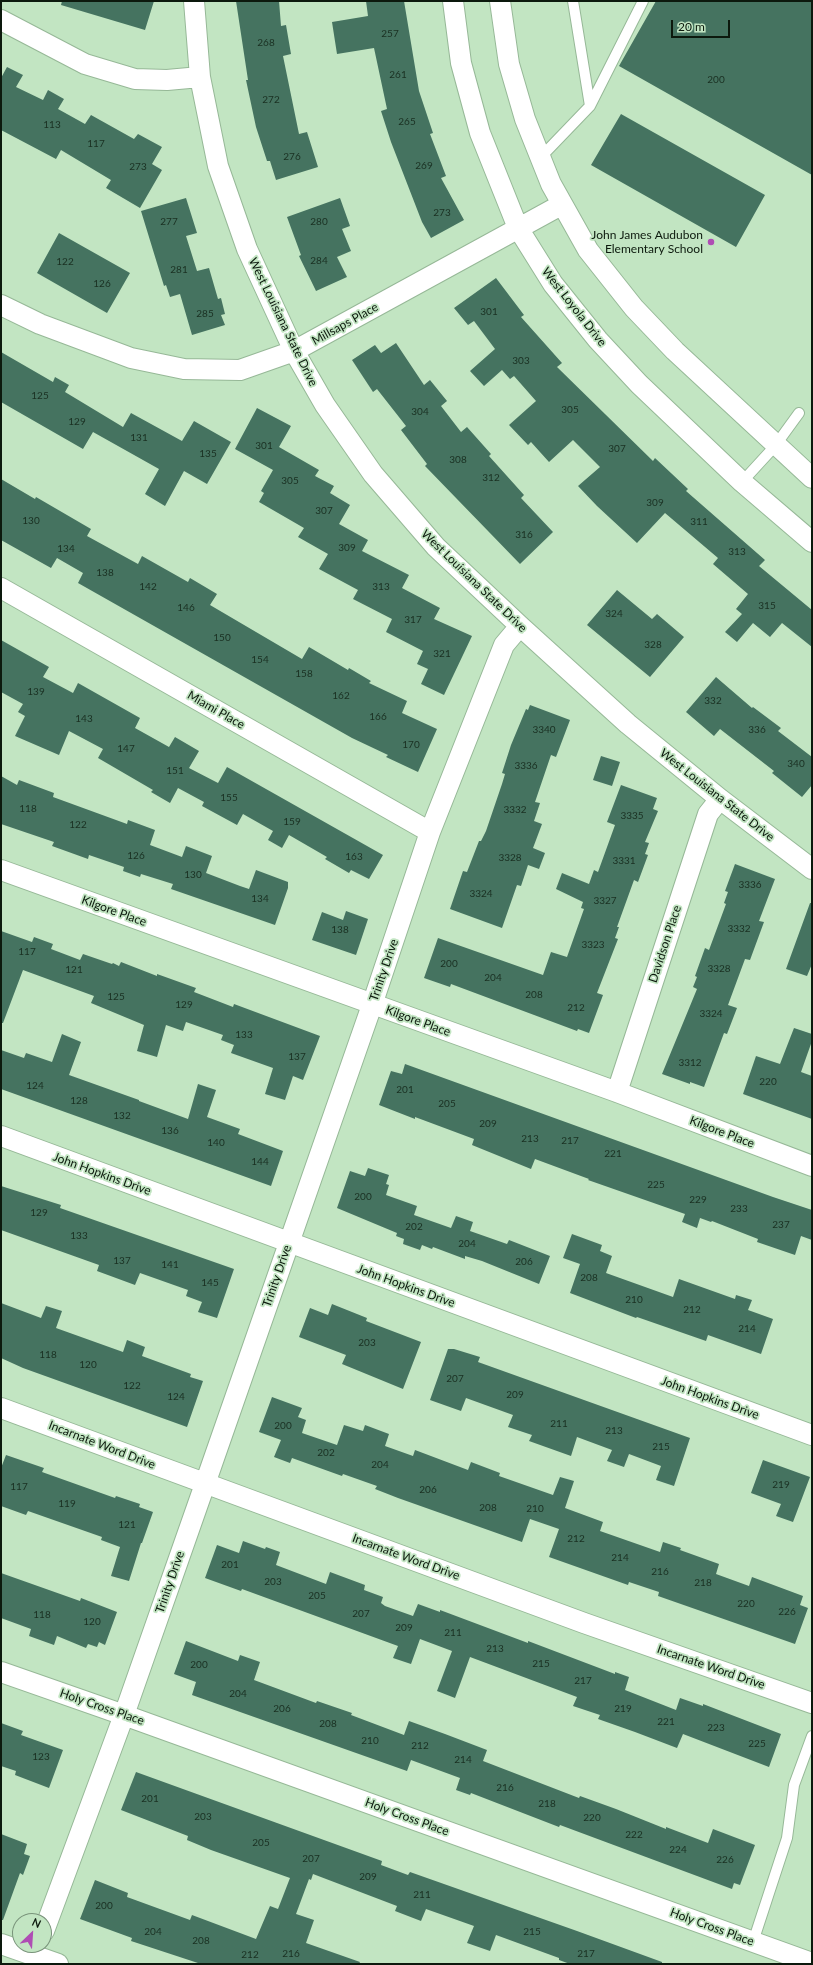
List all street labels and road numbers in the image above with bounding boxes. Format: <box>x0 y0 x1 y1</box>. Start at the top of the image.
street label: West Louisiana State Drive <box>246 255 320 389</box>
street label: West Loyola Drive <box>539 265 609 349</box>
street label: Millsaps Place <box>309 300 381 348</box>
street label: West Louisiana State Drive <box>418 527 530 635</box>
street label: Miami Place <box>185 688 247 732</box>
street label: West Louisiana State Drive <box>657 746 777 844</box>
street label: Kilgore Place <box>80 893 148 929</box>
street label: Davidson Place <box>646 904 684 984</box>
street label: Trinity Drive <box>367 937 401 1003</box>
street label: Kilgore Place <box>384 1003 452 1039</box>
street label: Kilgore Place <box>688 1113 756 1151</box>
street label: John Hopkins Drive <box>51 1150 153 1198</box>
street label: Trinity Drive <box>260 1243 294 1309</box>
street label: John Hopkins Drive <box>355 1262 457 1310</box>
street label: John Hopkins Drive <box>659 1374 761 1422</box>
street label: Incarnate Word Drive <box>46 1418 158 1472</box>
street label: Incarnate Word Drive <box>350 1531 462 1583</box>
street label: Trinity Drive <box>153 1549 187 1615</box>
street label: Incarnate Word Drive <box>655 1642 767 1692</box>
street label: Holy Cross Place <box>58 1686 146 1728</box>
street label: Holy Cross Place <box>363 1795 451 1839</box>
street label: Holy Cross Place <box>668 1905 756 1949</box>

